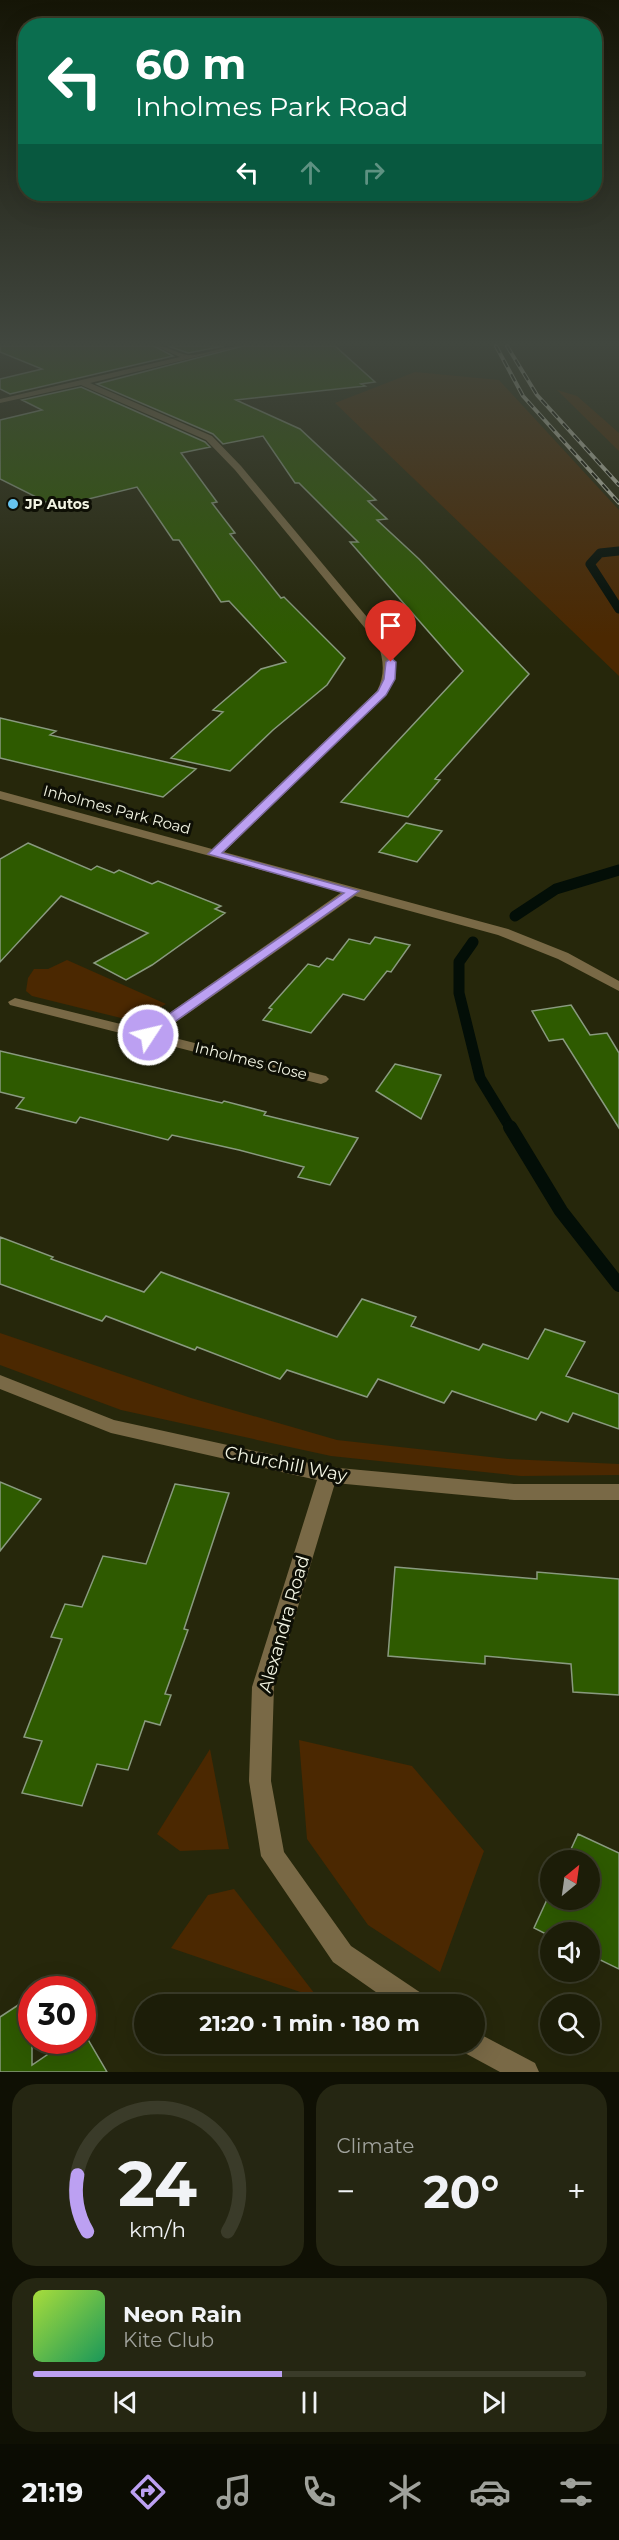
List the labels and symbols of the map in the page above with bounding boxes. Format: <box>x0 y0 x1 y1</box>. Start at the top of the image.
place label: JP Autos <box>24 495 90 513</box>
marker: JP Autos <box>6 497 20 511</box>
pin <box>365 600 416 662</box>
street label: Inholmes Park Road <box>41 781 193 838</box>
position arrow <box>116 1003 180 1067</box>
street label: Inholmes Close <box>193 1037 309 1084</box>
street label: Churchill Way <box>223 1441 349 1487</box>
street label: Alexandra Road <box>254 1553 314 1695</box>
north arrow <box>540 1850 600 1910</box>
speed limit sign: 30 <box>18 1976 96 2054</box>

